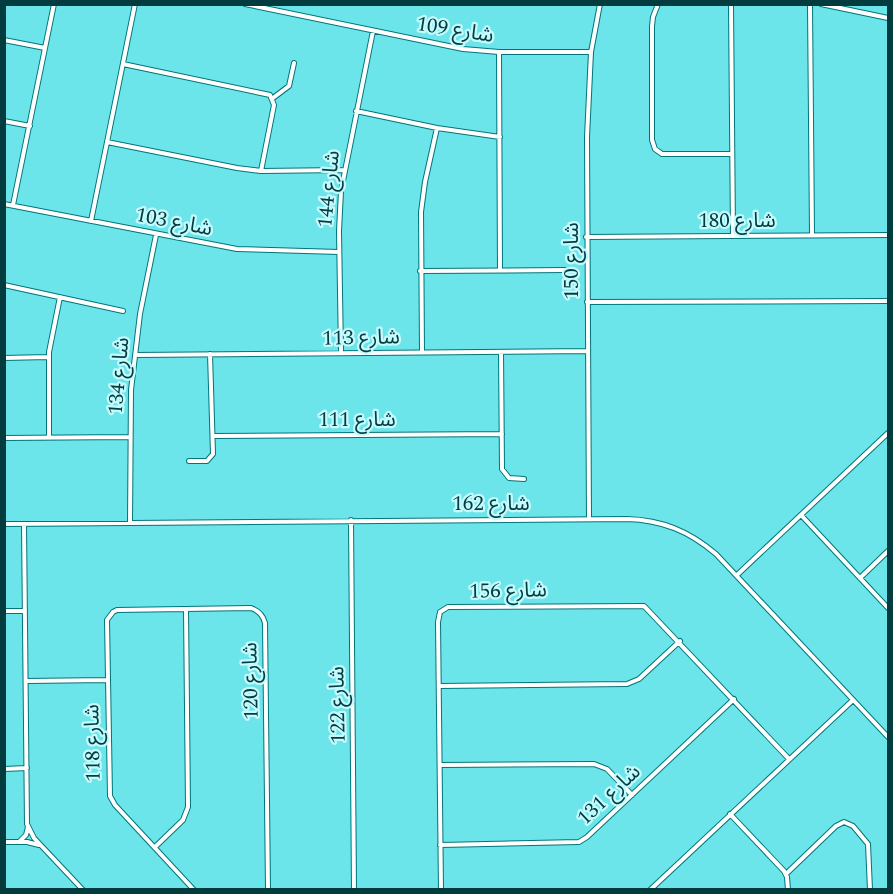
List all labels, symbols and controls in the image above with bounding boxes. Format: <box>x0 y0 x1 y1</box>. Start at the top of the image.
street label: شارع 109 <box>414 8 496 52</box>
street label: شارع 144 <box>309 149 349 229</box>
street label: شارع 103 <box>133 199 215 245</box>
street label: شارع 180 <box>698 205 776 237</box>
street label: شارع 150 <box>556 222 588 300</box>
street label: شارع 113 <box>322 321 400 355</box>
street label: شارع 134 <box>100 336 138 416</box>
street label: شارع 111 <box>318 404 396 436</box>
street label: شارع 162 <box>452 488 530 520</box>
street label: شارع 156 <box>469 574 547 608</box>
street label: شارع 120 <box>234 642 268 720</box>
street label: شارع 122 <box>321 666 355 744</box>
street label: شارع 118 <box>76 704 110 782</box>
street label: شارع 131 <box>570 757 648 833</box>

